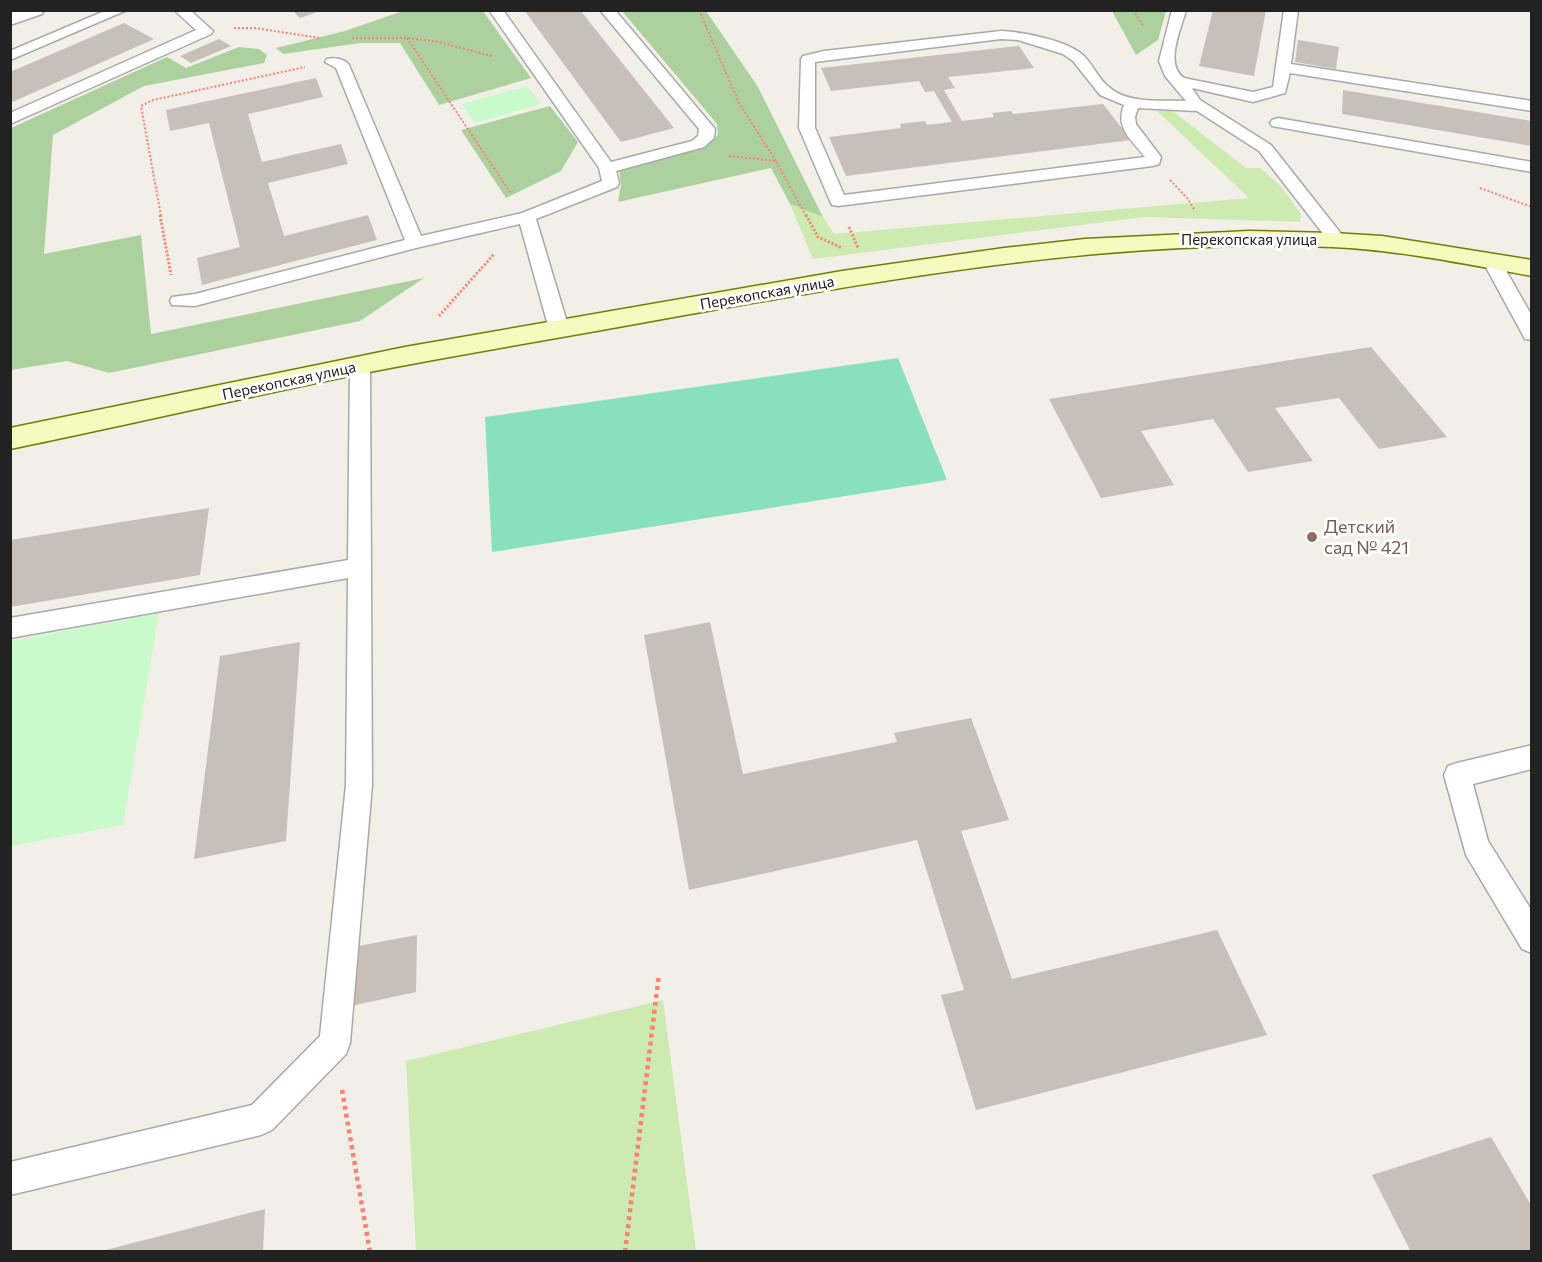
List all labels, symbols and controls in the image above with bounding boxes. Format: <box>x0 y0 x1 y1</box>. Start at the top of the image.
street label: Перекопская улица <box>1181 230 1317 248</box>
street label: Перекопская улица <box>698 271 835 313</box>
street label: Перекопская улица <box>220 357 357 403</box>
place label: Детский сад № 421 <box>1324 515 1409 558</box>
marker: Детский сад № 421 <box>1305 530 1319 544</box>

